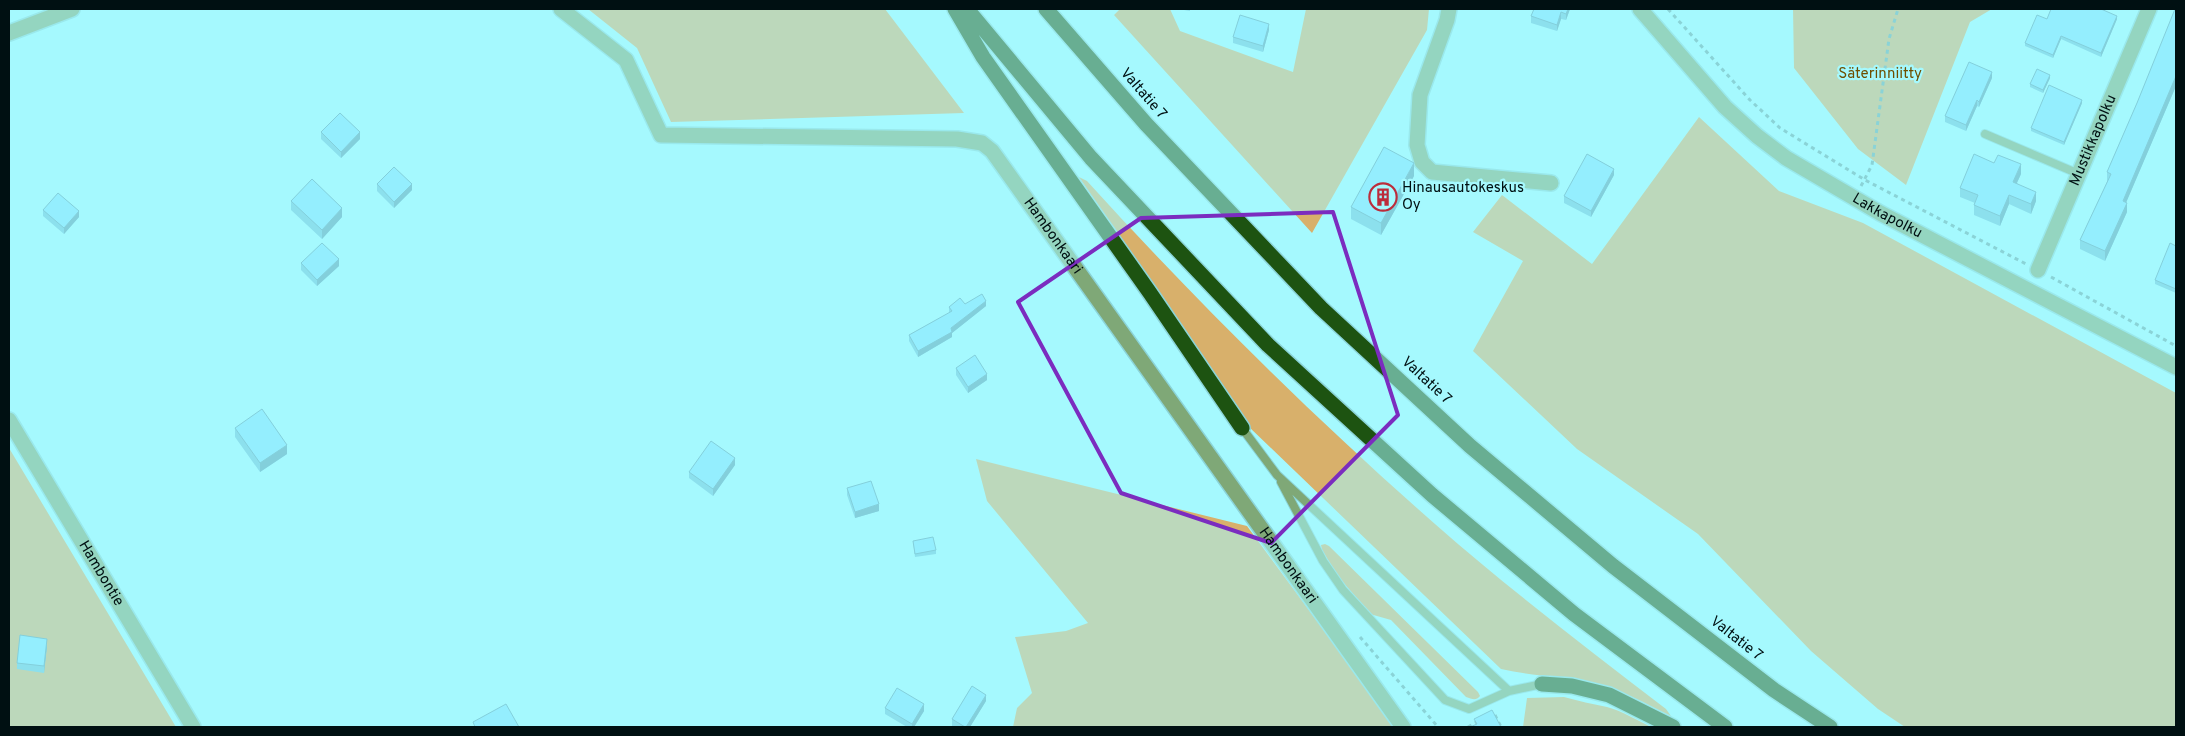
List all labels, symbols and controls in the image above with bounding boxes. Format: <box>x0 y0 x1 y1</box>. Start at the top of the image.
street label: Valtatie 7 <box>1116 64 1171 124</box>
park label: Säterinniitty <box>1838 65 1922 84</box>
street label: Mustikkapolku <box>2065 92 2121 189</box>
place label: Hinausautokeskus Oy <box>1402 179 1524 215</box>
building icon: Hinausautokeskus Oy <box>1368 182 1398 212</box>
street label: Lakkapolku <box>1849 189 1926 243</box>
street label: Hambonkaari <box>1019 194 1086 278</box>
street label: Valtatie 7 <box>1397 353 1455 409</box>
street label: Hambonkaari <box>1254 524 1322 608</box>
street label: Hambontie <box>74 537 128 610</box>
street label: Valtatie 7 <box>1706 613 1766 666</box>

